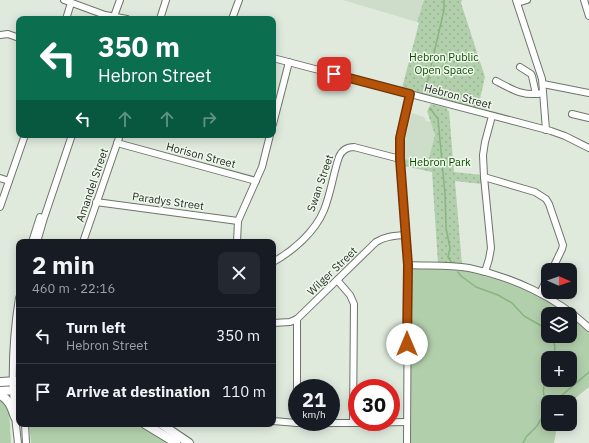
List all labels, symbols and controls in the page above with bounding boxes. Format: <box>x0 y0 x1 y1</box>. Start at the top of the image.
text: 350 m <box>98 28 180 65</box>
icon: left <box>32 32 84 84</box>
park label: Hebron Public Open Space <box>409 50 479 77</box>
pin <box>317 57 351 91</box>
icon: arrive <box>323 63 345 85</box>
text: Hebron Street <box>98 64 212 87</box>
street label: Hebron Street <box>423 80 493 112</box>
icon: left <box>72 108 94 130</box>
icon: ahead <box>114 108 136 130</box>
icon: ahead <box>156 108 178 130</box>
icon: right <box>198 108 220 130</box>
street label: Horison Street <box>165 139 237 171</box>
street label: Amandel Street <box>73 146 111 224</box>
street label: Swan Street <box>304 152 336 213</box>
park label: Hebron Park <box>409 155 471 169</box>
street label: Paradys Street <box>131 189 205 213</box>
street label: Wilger Street <box>304 244 360 298</box>
text: 2 min <box>32 249 95 281</box>
button: close <box>218 252 260 294</box>
north arrow <box>541 263 577 299</box>
map controls <box>541 263 577 431</box>
text: 460 m · 22:16 <box>32 280 115 297</box>
button: layers <box>541 307 577 343</box>
text: Turn left <box>66 318 126 337</box>
position arrow <box>386 323 428 365</box>
icon: left <box>32 325 54 347</box>
text: 350 m <box>216 326 260 345</box>
text: Hebron Street <box>66 337 148 354</box>
button: + <box>541 351 577 387</box>
speed limit sign: 30 <box>348 379 400 431</box>
icon: arrive <box>32 381 54 403</box>
text: Arrive at destination <box>66 382 210 401</box>
text: 110 m <box>222 382 266 401</box>
text: 21 <box>302 386 326 413</box>
button: − <box>541 395 577 431</box>
text: km/h <box>302 408 326 421</box>

